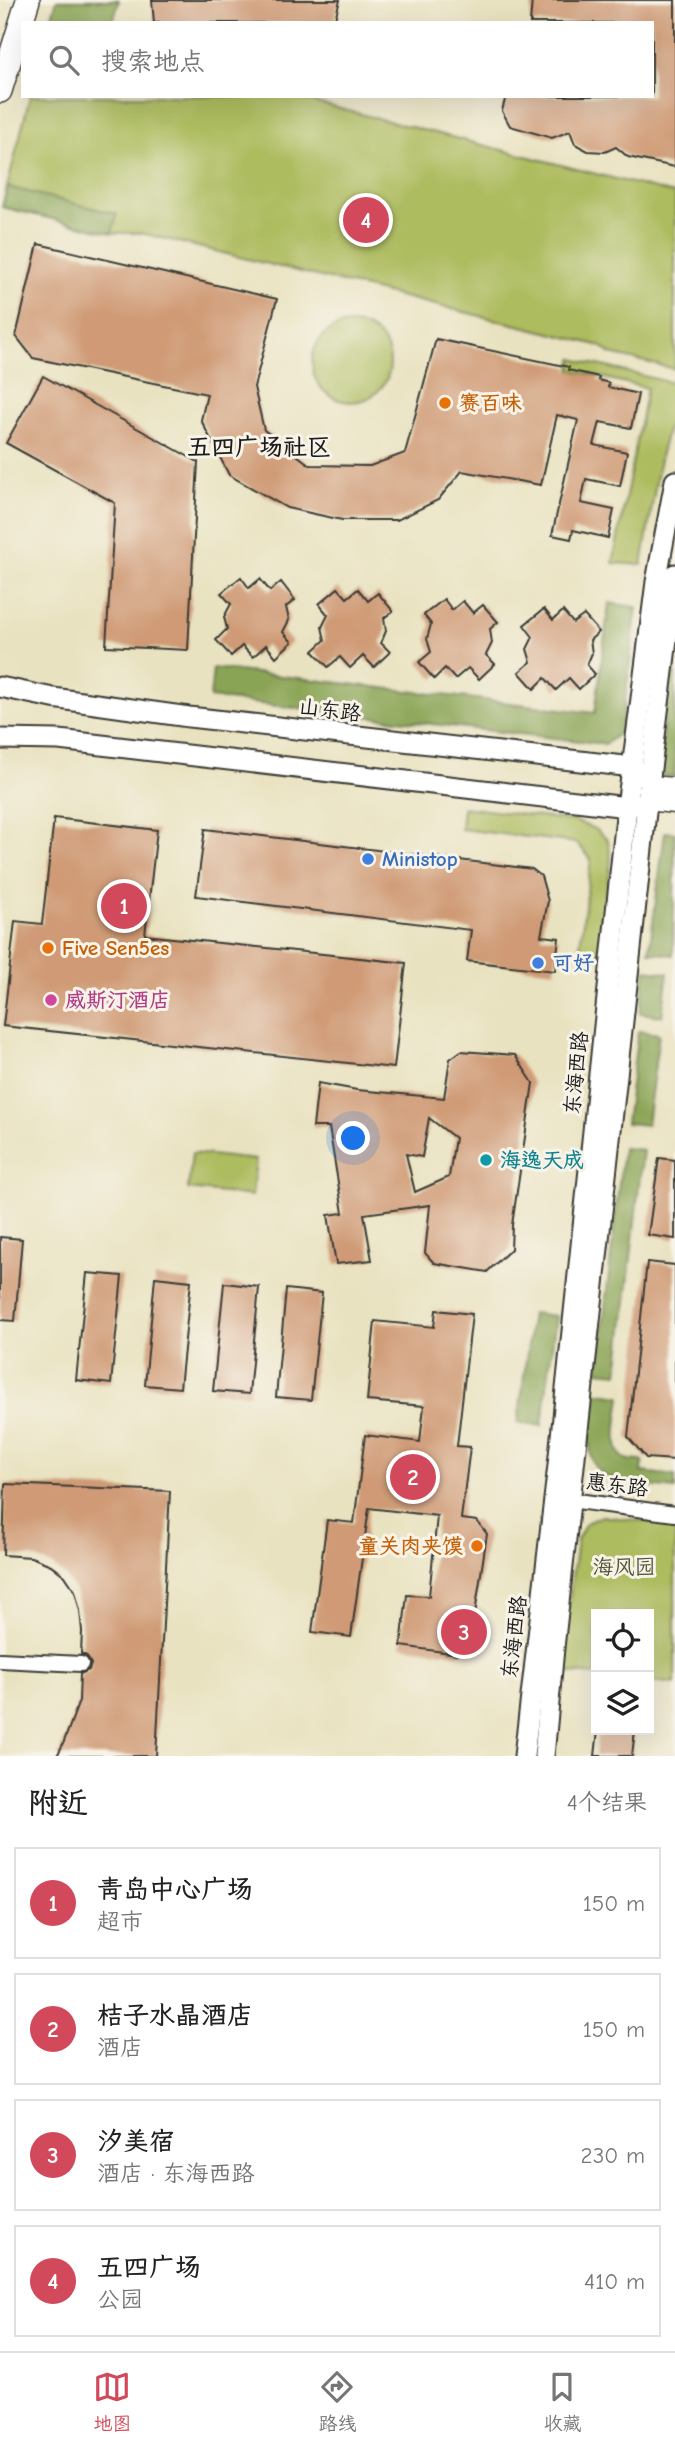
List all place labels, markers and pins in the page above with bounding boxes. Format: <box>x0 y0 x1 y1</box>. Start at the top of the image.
pin: 4 <box>343 194 389 246</box>
place label: 赛百味 <box>459 391 522 415</box>
marker: 赛百味 <box>437 395 453 411</box>
place label: Ministop <box>382 847 458 871</box>
marker: Ministop <box>360 851 376 867</box>
pin: 1 <box>101 880 147 932</box>
place label: Five Sen5es <box>62 936 169 960</box>
marker: Five Sen5es <box>40 940 56 956</box>
place label: 可好 <box>552 951 594 975</box>
marker: 可好 <box>530 955 546 971</box>
place label: 威斯汀酒店 <box>65 988 170 1012</box>
marker: 威斯汀酒店 <box>43 992 59 1008</box>
place label: 海逸天成 <box>500 1148 584 1172</box>
marker: 海逸天成 <box>478 1152 494 1168</box>
pin: 2 <box>390 1451 436 1503</box>
place label: 童关肉夹馍 <box>358 1534 463 1558</box>
marker: 童关肉夹馍 <box>469 1538 485 1554</box>
pin: 3 <box>441 1606 487 1658</box>

